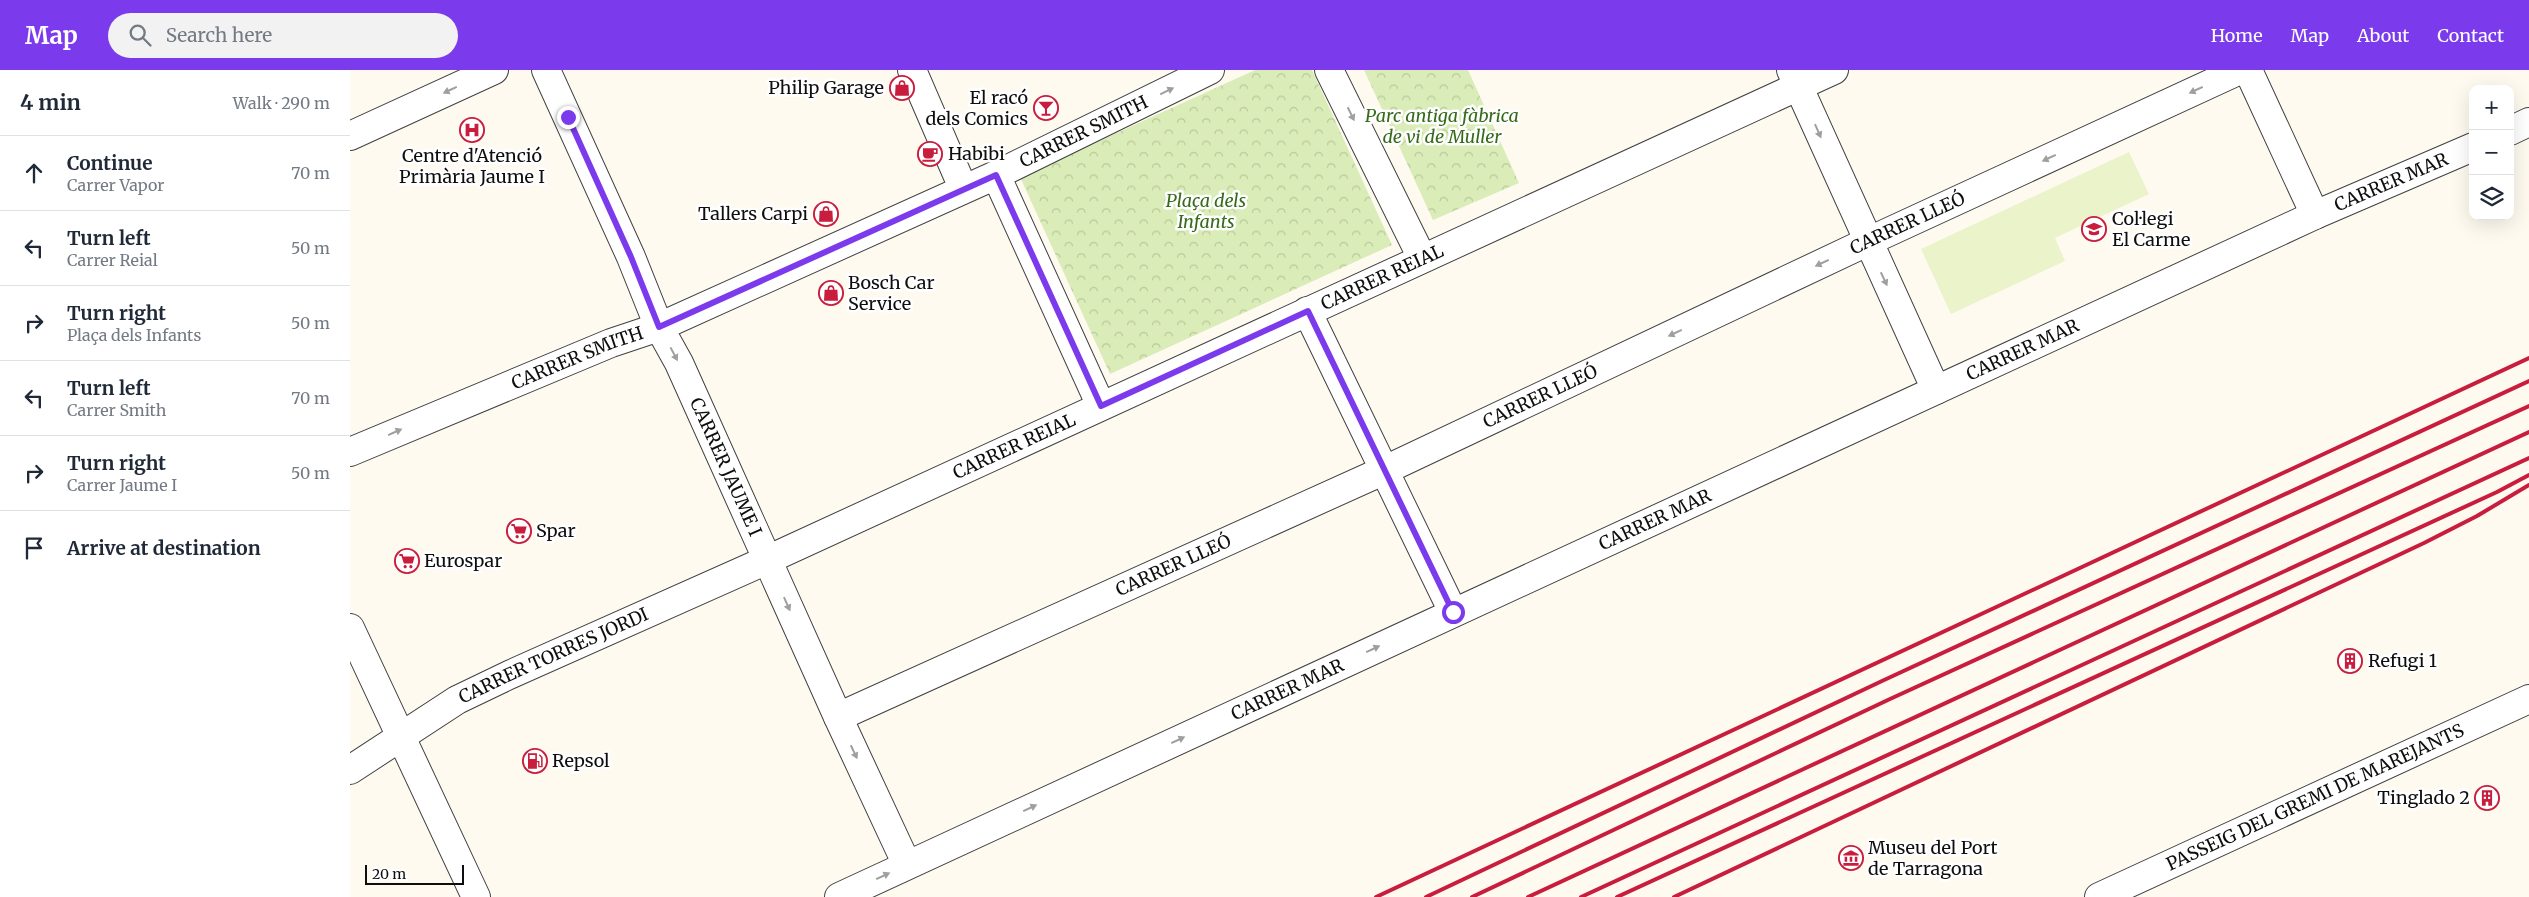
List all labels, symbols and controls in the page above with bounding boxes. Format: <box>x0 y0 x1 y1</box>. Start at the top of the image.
search box <box>108 13 458 58</box>
text: Map <box>25 20 78 51</box>
icon: search <box>126 21 154 49</box>
text: Search here <box>166 23 272 47</box>
text: Home <box>2211 24 2263 47</box>
text: Map <box>2291 24 2329 47</box>
text: About <box>2357 24 2409 47</box>
text: Contact <box>2437 24 2504 47</box>
shop icon: Philip Garage <box>889 75 915 101</box>
place label: Philip Garage <box>768 76 884 99</box>
map controls <box>2469 85 2514 220</box>
button: + <box>2469 85 2514 130</box>
place label: El racó dels Comics <box>925 86 1028 130</box>
one-way arrow <box>1160 86 1174 94</box>
one-way arrow <box>443 87 457 95</box>
one-way arrow <box>2189 87 2203 95</box>
text: 4 min <box>20 89 81 116</box>
street label: CARRER SMITH <box>1016 90 1152 173</box>
text: Walk · 290 m <box>233 93 330 113</box>
bar icon: El racó dels Comics <box>1033 95 1059 121</box>
park label: Parc antiga fàbrica de vi de Muller <box>1365 104 1519 148</box>
route end <box>557 106 580 129</box>
one-way arrow <box>1347 107 1355 121</box>
hospital icon: Centre d'Atenció Primària Jaume I <box>459 117 485 143</box>
one-way arrow <box>1815 124 1823 138</box>
button: − <box>2469 130 2514 175</box>
cafe icon: Habibi <box>917 141 943 167</box>
place label: Habibi <box>948 142 1005 165</box>
place label: Centre d'Atenció Primària Jaume I <box>399 144 545 188</box>
street label: CARRER MAR <box>2331 147 2452 216</box>
text: Continue <box>67 151 153 175</box>
one-way arrow <box>2041 154 2056 163</box>
icon: ahead <box>20 159 48 187</box>
text: 70 m <box>291 163 330 183</box>
text: Carrer Vapor <box>67 175 164 195</box>
button: layers <box>2469 175 2514 220</box>
street label: CARRER LLEÓ <box>1846 186 1969 259</box>
park label: Plaça dels Infants <box>1166 189 1246 233</box>
shop icon: Tallers Carpi <box>813 201 839 227</box>
place label: Tallers Carpi <box>698 202 808 225</box>
place label: Col·legi El Carme <box>2112 207 2190 251</box>
school or university icon: Col·legi El Carme <box>2081 216 2107 242</box>
text: Turn left <box>67 226 151 250</box>
icon: left <box>20 234 48 262</box>
text: 50 m <box>291 238 330 258</box>
street label: CARRER REIAL <box>1317 239 1447 315</box>
text: Carrer Reial <box>67 250 158 270</box>
one-way arrow <box>1815 260 1829 268</box>
place label: Bosch Car Service <box>848 271 934 315</box>
one-way arrow <box>1881 272 1889 286</box>
shop icon: Bosch Car Service <box>818 280 844 306</box>
text: Turn right <box>67 301 166 325</box>
icon: right <box>20 309 48 337</box>
text: 50 m <box>291 313 330 333</box>
street label: CARRER MAR <box>1963 313 2083 386</box>
street label: CARRER SMITH <box>508 321 646 394</box>
text: Plaça dels Infants <box>67 325 201 345</box>
one-way arrow <box>1668 329 1682 337</box>
one-way arrow <box>670 347 678 361</box>
street label: CARRER LLEÓ <box>1479 359 1601 433</box>
text: Turn left <box>67 376 151 400</box>
icon: left <box>20 384 48 412</box>
text: 70 m <box>291 388 330 408</box>
street label: CARRER JAUME I <box>685 394 767 540</box>
text: Carrer Smith <box>67 400 166 420</box>
street label: CARRER REIAL <box>949 408 1079 484</box>
one-way arrow <box>388 428 402 436</box>
text: Turn right <box>67 451 166 475</box>
icon: right <box>20 459 48 487</box>
text: 50 m <box>291 463 330 483</box>
text: Carrer Jaume I <box>67 475 177 495</box>
street label: CARRER MAR <box>1595 483 1715 555</box>
supermarket icon: Spar <box>506 518 532 544</box>
place label: Spar <box>536 519 576 542</box>
street label: CARRER LLEÓ <box>1112 529 1235 601</box>
icon: arrive <box>20 534 48 562</box>
text: Arrive at destination <box>67 536 261 560</box>
supermarket icon: Eurospar <box>394 548 420 574</box>
place label: Eurospar <box>424 549 502 572</box>
one-way arrow <box>784 597 792 611</box>
route start <box>1442 601 1465 624</box>
street label: CARRER TORRES JORDI <box>455 602 652 709</box>
one-way arrow <box>1366 645 1380 653</box>
building icon: Refugi 1 <box>2337 648 2363 674</box>
place label: Refugi 1 <box>2368 649 2437 672</box>
street label: CARRER MAR <box>1227 653 1348 725</box>
street label: PASSEIG DEL GREMI DE MAREJANTS <box>2162 718 2468 875</box>
one-way arrow <box>1171 735 1185 743</box>
one-way arrow <box>851 745 859 759</box>
fuel station icon: Repsol <box>522 748 548 774</box>
place label: Repsol <box>552 749 610 772</box>
building icon: Tinglado 2 <box>2474 785 2500 811</box>
place label: Tinglado 2 <box>2377 786 2470 809</box>
one-way arrow <box>1023 804 1037 812</box>
place label: Museu del Port de Tarragona <box>1868 836 1998 880</box>
museum icon: Museu del Port de Tarragona <box>1838 845 1864 871</box>
scale bar <box>365 862 464 885</box>
text: 20 m <box>372 865 406 883</box>
one-way arrow <box>876 872 890 880</box>

